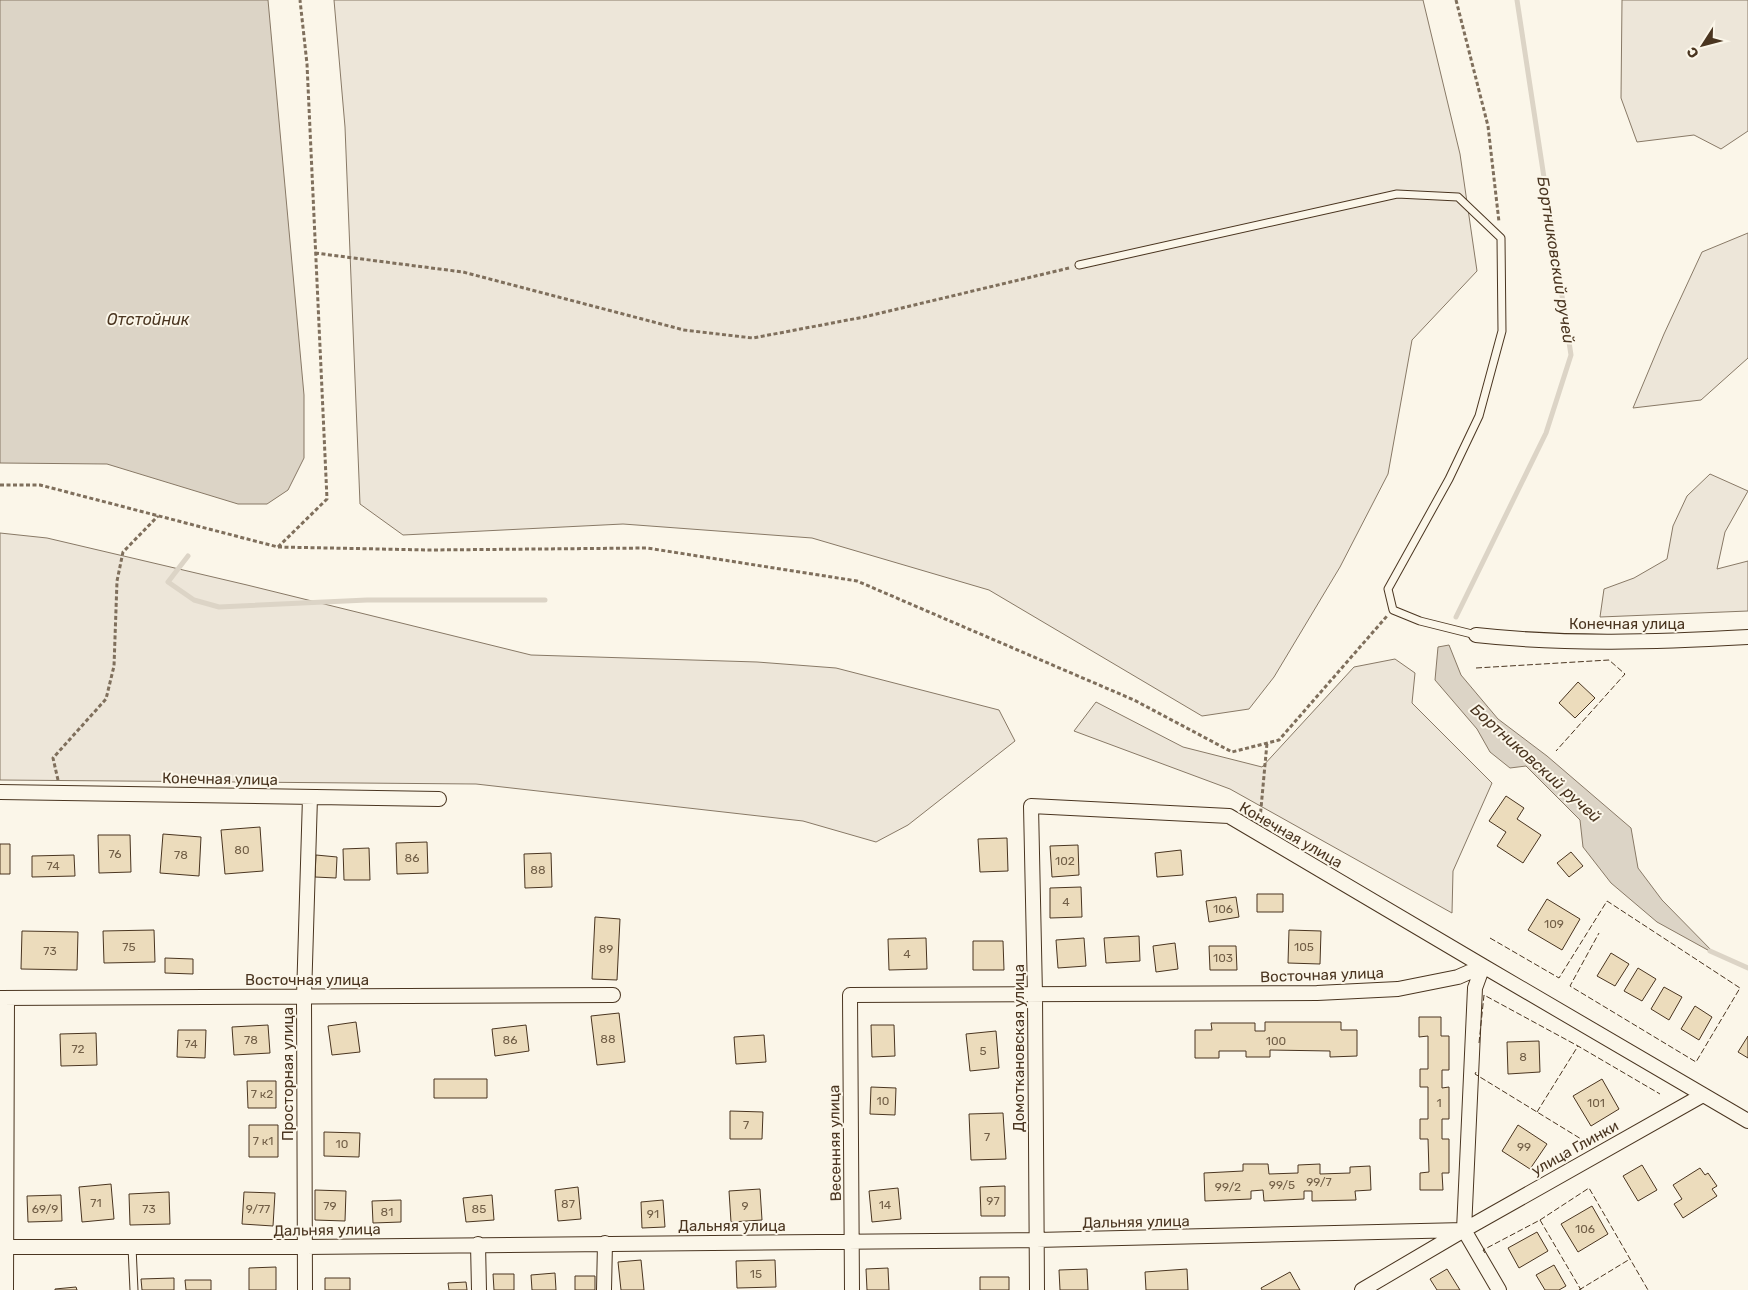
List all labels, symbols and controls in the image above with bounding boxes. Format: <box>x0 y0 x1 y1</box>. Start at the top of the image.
north arrow <box>1678 20 1728 70</box>
text: С <box>1683 43 1703 61</box>
water label: Бортниковский ручей <box>1533 175 1579 345</box>
water label: Отстойник <box>107 310 190 329</box>
street label: Конечная улица <box>1569 615 1685 633</box>
water label: Бортниковский ручей <box>1467 699 1605 827</box>
street label: Конечная улица <box>162 769 278 789</box>
street label: Конечная улица <box>1236 798 1346 872</box>
house number: 80 <box>234 843 250 857</box>
house number: 76 <box>108 847 122 861</box>
house number: 78 <box>174 848 188 862</box>
house number: 86 <box>405 851 419 865</box>
house number: 102 <box>1055 854 1075 868</box>
house number: 74 <box>46 859 60 873</box>
house number: 88 <box>530 863 546 877</box>
house number: 4 <box>1062 895 1070 909</box>
house number: 106 <box>1213 902 1233 916</box>
house number: 109 <box>1544 917 1564 931</box>
house number: 75 <box>122 940 136 954</box>
house number: 105 <box>1294 940 1314 954</box>
house number: 89 <box>599 942 613 956</box>
house number: 73 <box>43 944 57 958</box>
house number: 4 <box>903 947 911 961</box>
house number: 103 <box>1213 951 1233 965</box>
street label: Домоткановская улица <box>1010 964 1028 1132</box>
street label: Восточная улица <box>1260 964 1384 986</box>
street label: Восточная улица <box>245 971 369 989</box>
street label: Просторная улица <box>279 1007 297 1141</box>
house number: 88 <box>600 1032 616 1046</box>
house number: 78 <box>244 1033 258 1047</box>
house number: 86 <box>503 1033 517 1047</box>
house number: 100 <box>1266 1034 1286 1048</box>
house number: 74 <box>184 1037 198 1051</box>
house number: 72 <box>71 1042 85 1056</box>
house number: 5 <box>979 1044 987 1058</box>
house number: 8 <box>1519 1050 1527 1064</box>
street label: Весенняя улица <box>825 1085 845 1201</box>
house number: 7 к2 <box>251 1087 273 1101</box>
house number: 10 <box>877 1094 889 1108</box>
house number: 1 <box>1436 1096 1442 1110</box>
house number: 101 <box>1587 1096 1605 1110</box>
street label: улица Глинки <box>1528 1117 1622 1179</box>
house number: 7 <box>743 1118 749 1132</box>
house number: 7 <box>984 1130 990 1144</box>
house number: 7 к1 <box>253 1134 273 1148</box>
house number: 10 <box>336 1137 348 1151</box>
house number: 99 <box>1517 1140 1531 1154</box>
house number: 99/7 <box>1306 1175 1332 1189</box>
house number: 99/5 <box>1269 1178 1295 1192</box>
house number: 99/2 <box>1215 1180 1241 1194</box>
house number: 97 <box>986 1194 1000 1208</box>
house number: 71 <box>90 1196 102 1210</box>
house number: 87 <box>561 1197 575 1211</box>
house number: 14 <box>879 1198 892 1212</box>
house number: 79 <box>323 1199 337 1213</box>
house number: 9 <box>741 1199 749 1213</box>
house number: 69/9 <box>32 1202 58 1216</box>
house number: 73 <box>142 1202 156 1216</box>
house number: 9/77 <box>246 1202 270 1216</box>
house number: 85 <box>472 1202 486 1216</box>
house number: 81 <box>381 1205 393 1219</box>
house number: 91 <box>647 1207 659 1221</box>
street label: Дальняя улица <box>1082 1212 1190 1232</box>
street label: Дальняя улица <box>678 1217 786 1235</box>
street label: Дальняя улица <box>273 1220 381 1240</box>
house number: 106 <box>1575 1222 1595 1236</box>
house number: 15 <box>750 1267 762 1281</box>

